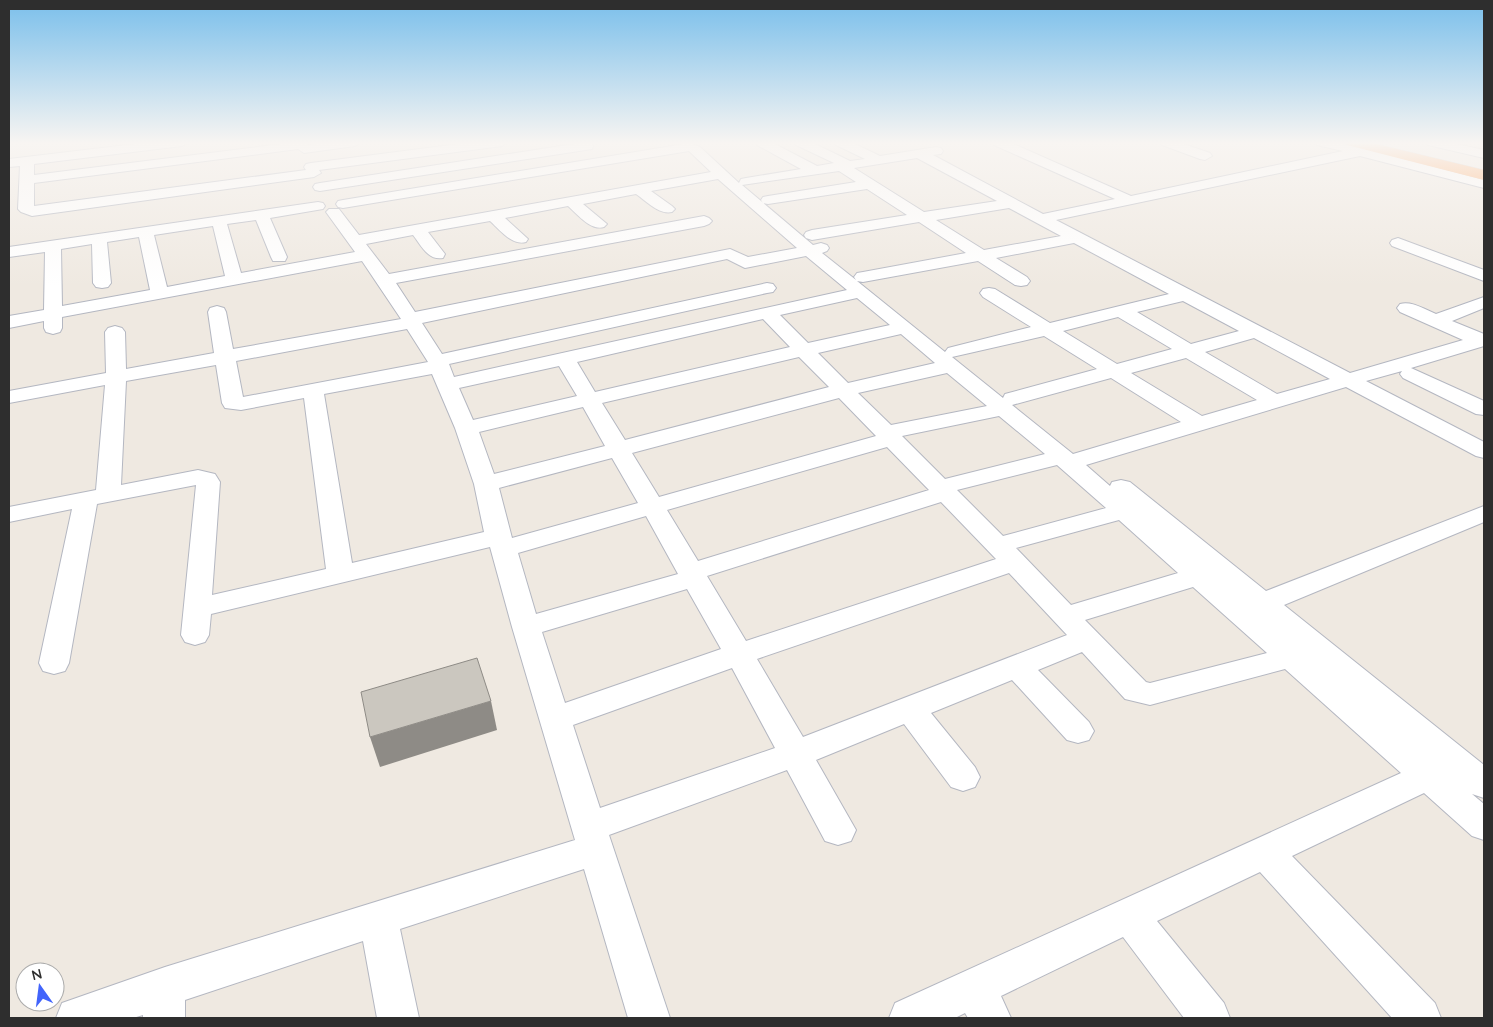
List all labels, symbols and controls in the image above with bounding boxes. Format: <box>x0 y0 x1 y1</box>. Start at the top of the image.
north arrow <box>15 962 65 1012</box>
text: N <box>30 964 44 984</box>

